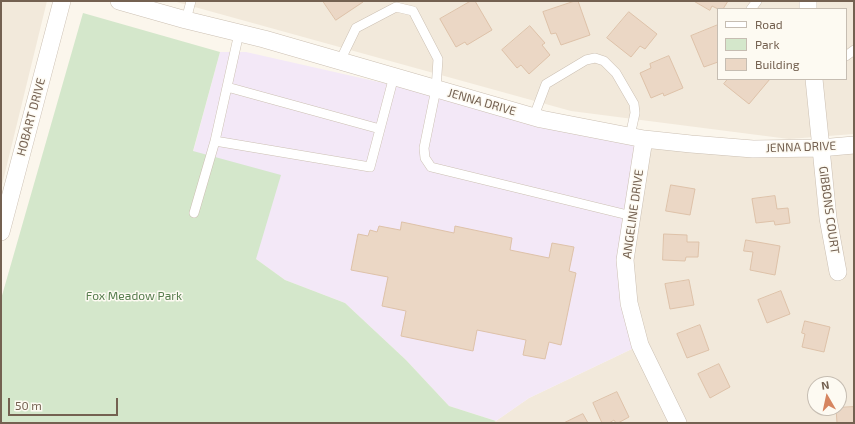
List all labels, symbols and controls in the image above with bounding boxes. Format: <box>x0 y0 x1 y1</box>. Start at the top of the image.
legend <box>717 8 847 80</box>
text: Road <box>755 17 783 31</box>
text: Park <box>755 37 780 51</box>
text: Building <box>755 57 799 71</box>
street label: HOBART DRIVE <box>14 76 48 158</box>
street label: JENNA DRIVE <box>446 85 518 119</box>
street label: JENNA DRIVE <box>766 139 836 155</box>
street label: GIBBONS COURT <box>816 165 842 255</box>
street label: ANGELINE DRIVE <box>620 168 646 260</box>
park label: Fox Meadow Park <box>86 289 182 303</box>
north arrow <box>807 376 847 416</box>
text: N <box>820 378 830 392</box>
scale bar <box>10 390 120 416</box>
text: 50 m <box>15 398 42 412</box>

